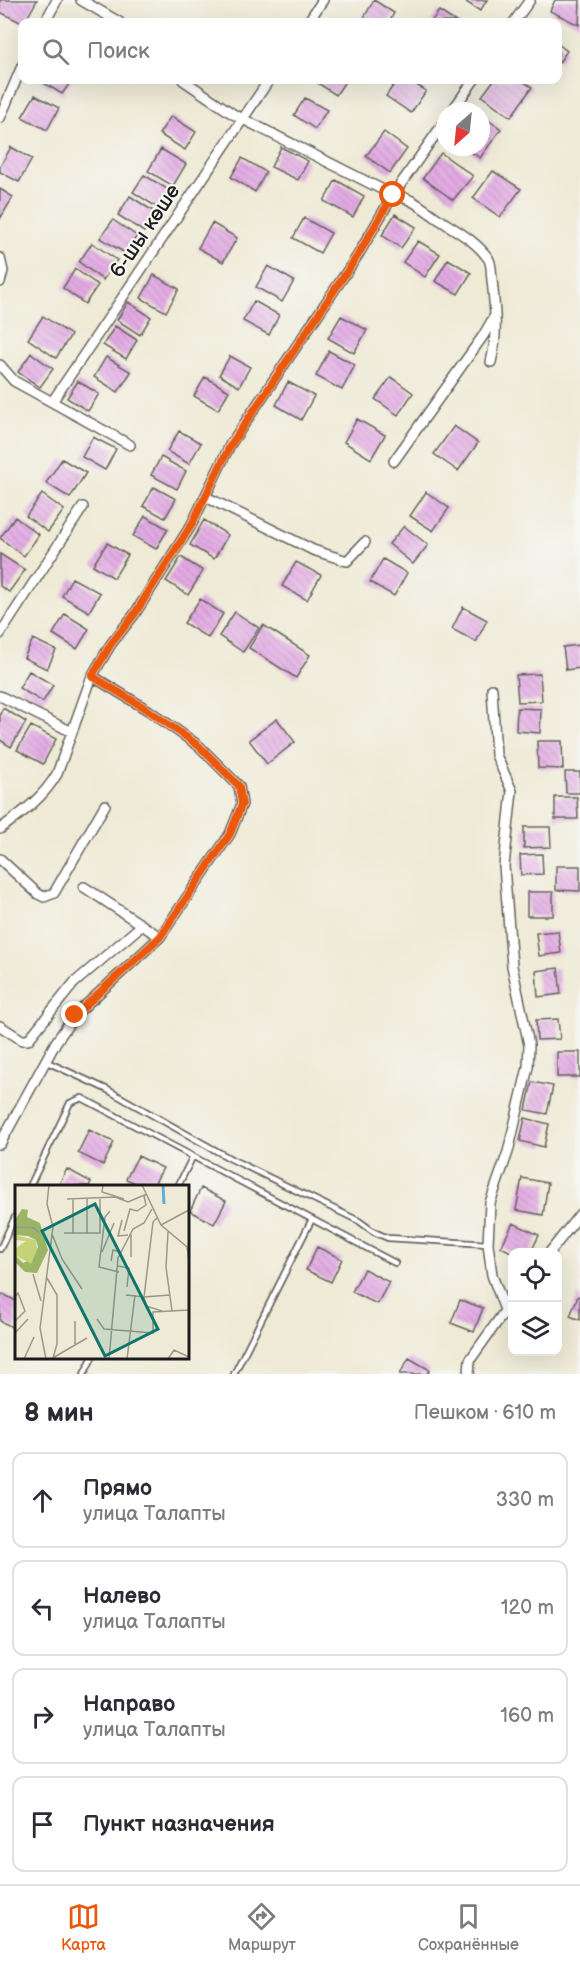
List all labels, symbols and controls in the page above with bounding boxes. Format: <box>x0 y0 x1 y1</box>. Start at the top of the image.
search box <box>18 18 562 84</box>
icon: search <box>39 35 72 68</box>
text: Поиск <box>87 38 150 65</box>
north arrow <box>436 102 490 156</box>
street label: 6-шы көше <box>104 179 186 283</box>
route start <box>379 181 405 207</box>
route end <box>61 1001 87 1027</box>
inset map <box>15 1185 189 1359</box>
map controls <box>508 1248 562 1356</box>
button: locate <box>508 1248 562 1302</box>
button: layers <box>508 1302 562 1356</box>
text: 8 мин <box>24 1398 94 1429</box>
text: Пешком · 610 m <box>414 1401 556 1425</box>
text: Прямо <box>83 1475 152 1502</box>
icon: ahead <box>26 1484 59 1517</box>
text: 330 m <box>496 1488 554 1512</box>
text: улица Талапты <box>83 1502 226 1526</box>
text: Налево <box>83 1583 161 1610</box>
icon: left <box>26 1592 59 1625</box>
text: 120 m <box>501 1596 554 1620</box>
text: улица Талапты <box>83 1610 226 1634</box>
text: Направо <box>83 1691 175 1718</box>
icon: right <box>26 1700 59 1733</box>
text: 160 m <box>500 1704 554 1728</box>
text: улица Талапты <box>83 1718 226 1742</box>
icon: arrive <box>26 1808 59 1841</box>
text: Пункт назначения <box>83 1811 275 1838</box>
tab: Карта <box>61 1900 106 1955</box>
tab: Маршрут <box>228 1900 296 1955</box>
tab: Сохранённые <box>418 1900 519 1955</box>

